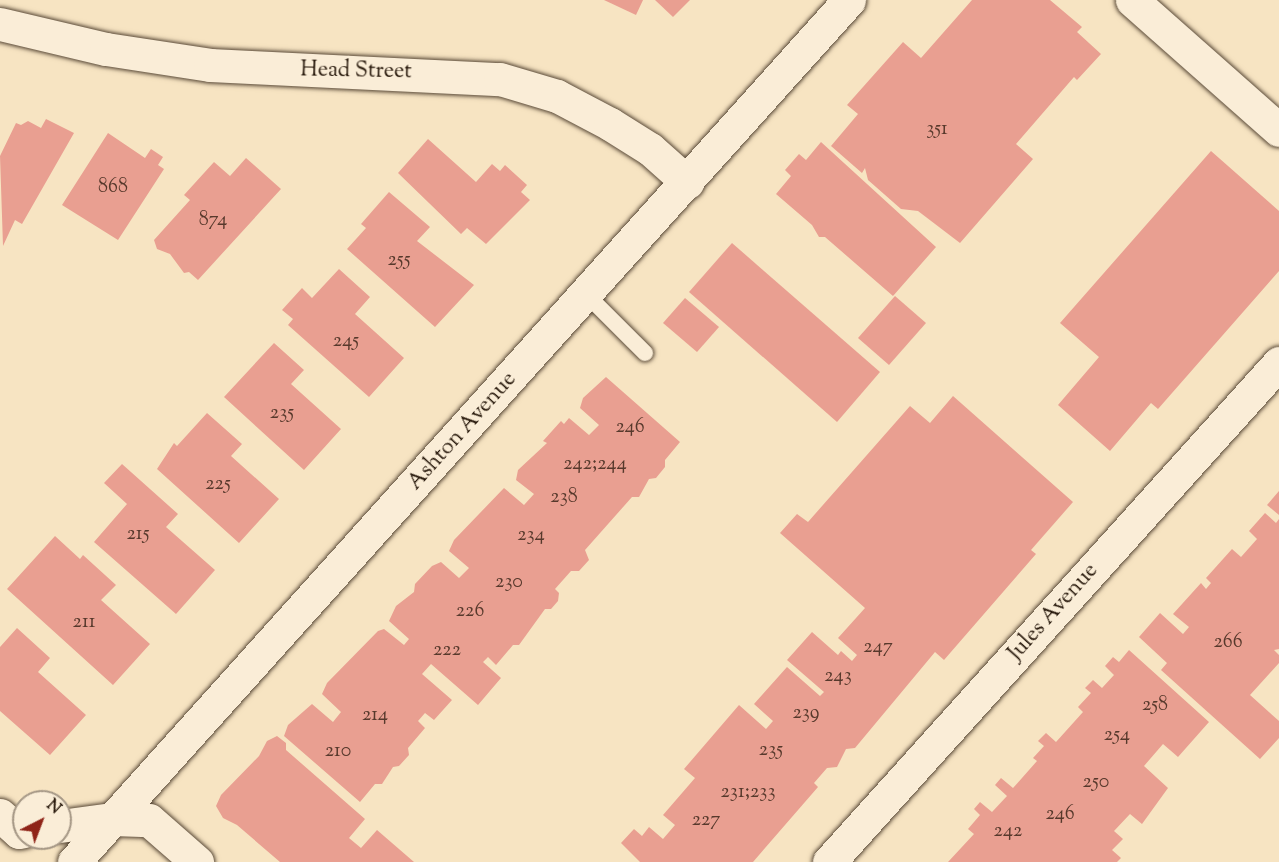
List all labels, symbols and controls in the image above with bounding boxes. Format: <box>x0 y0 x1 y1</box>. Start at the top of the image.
street label: Head Street <box>300 58 412 86</box>
house number: 351 <box>926 117 948 141</box>
house number: 868 <box>98 175 128 199</box>
house number: 874 <box>199 208 227 232</box>
house number: 255 <box>387 248 411 272</box>
house number: 245 <box>333 329 359 353</box>
street label: Ashton Avenue <box>403 367 523 497</box>
house number: 235 <box>270 401 294 425</box>
house number: 246 <box>615 415 645 439</box>
house number: 242;244 <box>563 452 627 476</box>
house number: 225 <box>205 472 231 496</box>
house number: 238 <box>550 485 578 509</box>
house number: 215 <box>127 522 149 546</box>
house number: 234 <box>517 523 545 547</box>
street label: Jules Avenue <box>1003 559 1105 667</box>
house number: 230 <box>495 570 523 594</box>
house number: 226 <box>456 599 484 623</box>
house number: 211 <box>73 610 95 634</box>
house number: 266 <box>1213 630 1243 654</box>
house number: 247 <box>863 635 893 659</box>
house number: 222 <box>433 638 461 662</box>
house number: 243 <box>824 664 852 688</box>
house number: 258 <box>1142 693 1168 717</box>
house number: 239 <box>793 701 819 725</box>
house number: 214 <box>362 703 388 727</box>
house number: 254 <box>1104 723 1130 747</box>
house number: 235 <box>759 738 783 762</box>
house number: 210 <box>325 739 351 763</box>
house number: 250 <box>1083 770 1109 794</box>
house number: 231;233 <box>721 780 775 804</box>
north arrow <box>12 790 72 850</box>
text: N <box>41 795 65 821</box>
house number: 246 <box>1045 802 1075 826</box>
house number: 227 <box>692 808 720 832</box>
house number: 242 <box>994 819 1022 843</box>

